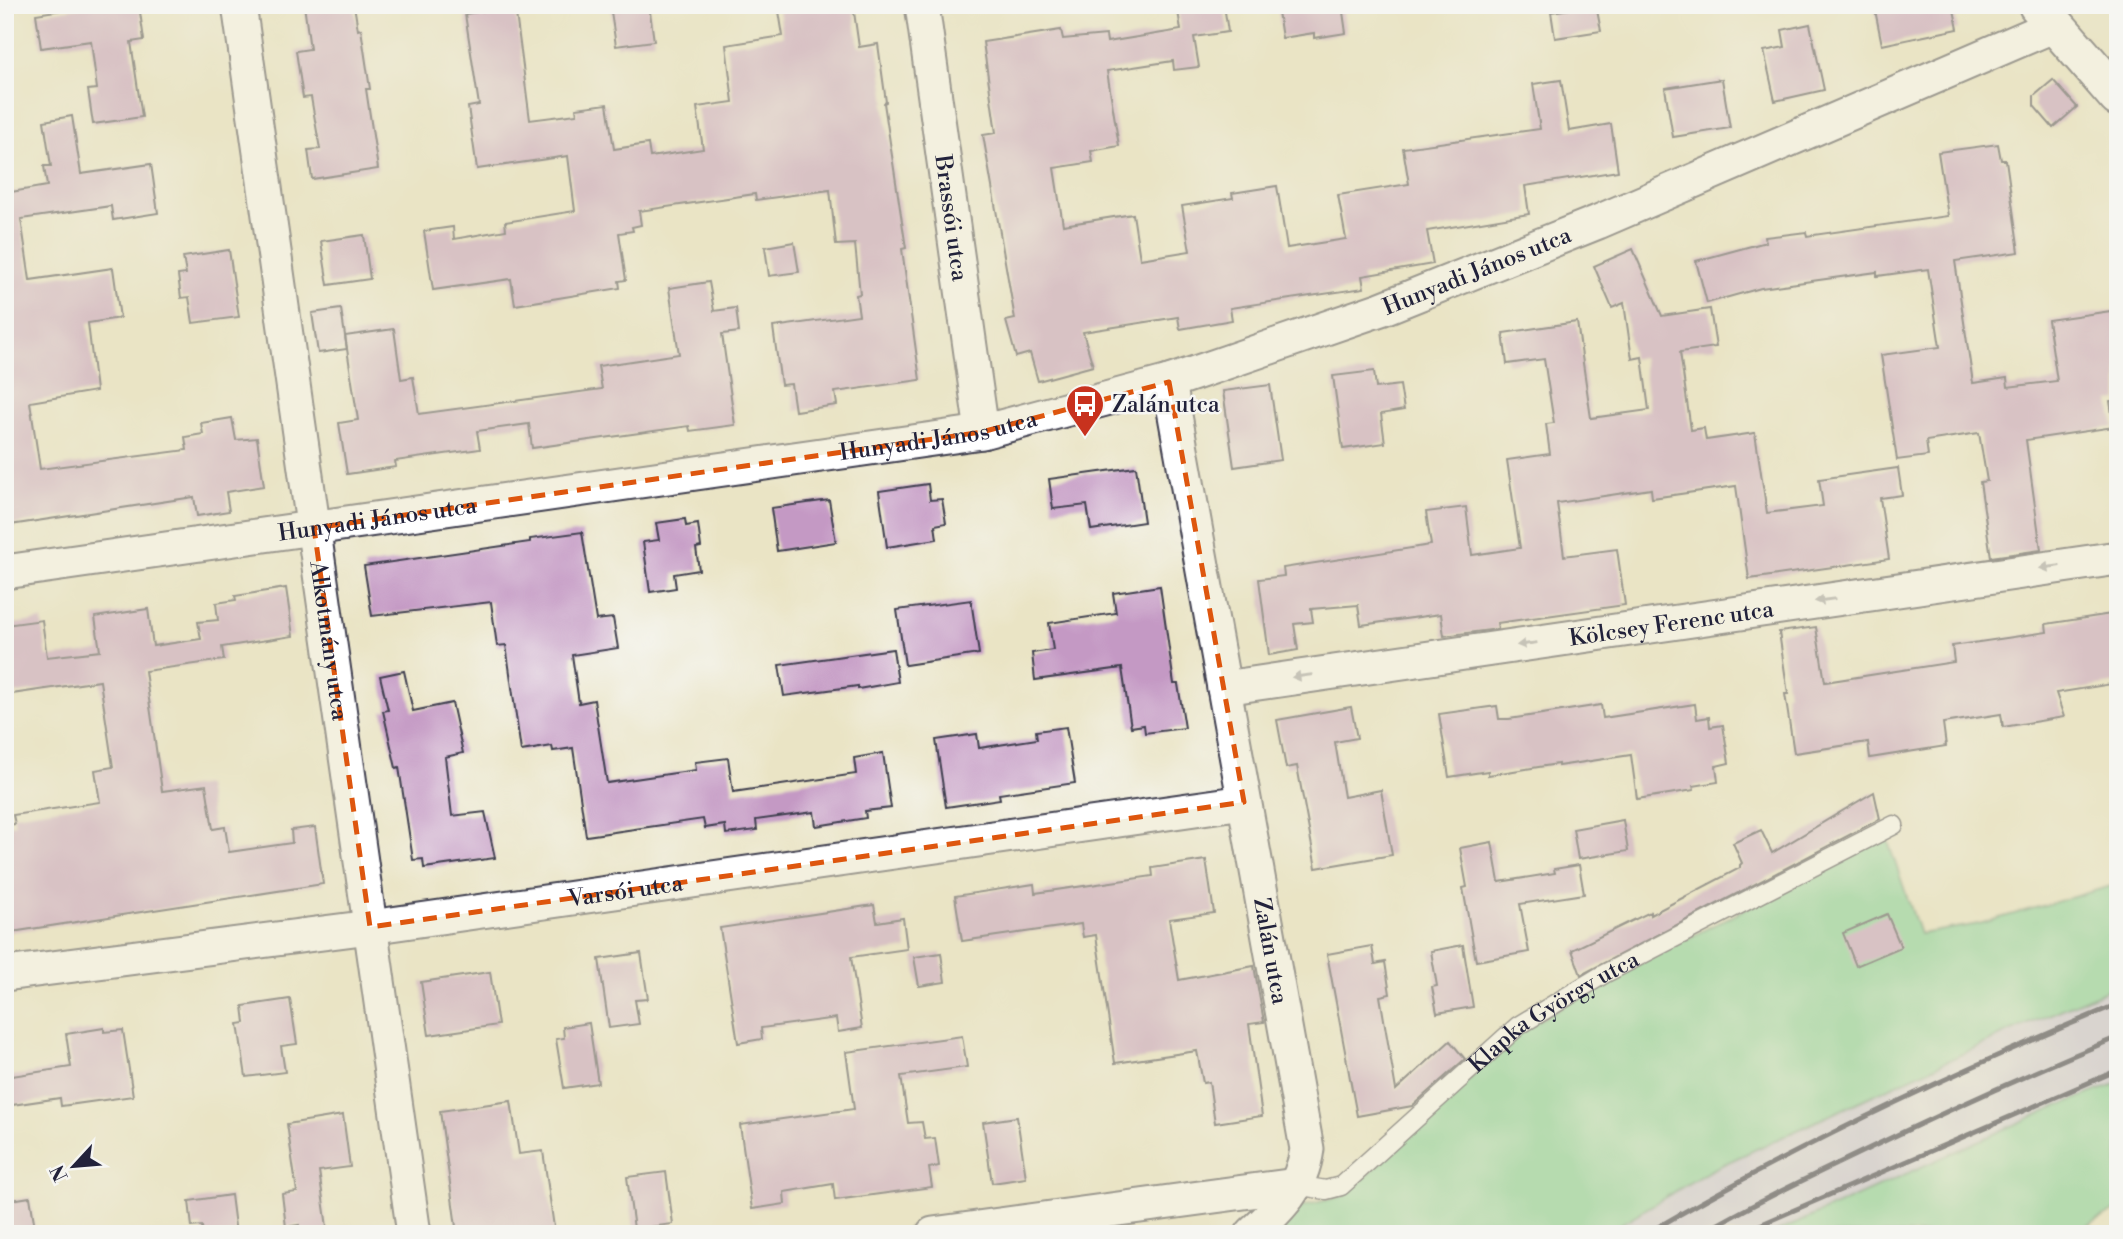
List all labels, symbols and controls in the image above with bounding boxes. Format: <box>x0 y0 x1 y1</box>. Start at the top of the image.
street label: Brassói utca <box>928 152 974 283</box>
street label: Hunyadi János utca <box>1379 221 1576 322</box>
bus stop icon: Zalán utca <box>1064 383 1106 438</box>
place label: Zalán utca <box>1112 391 1220 419</box>
street label: Hunyadi János utca <box>837 405 1041 467</box>
street label: Hunyadi János utca <box>276 492 479 548</box>
street label: Alkotmány utca <box>303 558 354 723</box>
one-way arrow <box>2039 562 2061 573</box>
street label: Kölcsey Ferenc utca <box>1567 595 1776 653</box>
one-way arrow <box>1814 595 1836 606</box>
one-way arrow <box>1516 638 1538 649</box>
one-way arrow <box>1291 671 1313 682</box>
street label: Varsói utca <box>565 869 685 914</box>
street label: Zalán utca <box>1247 896 1294 1007</box>
street label: Klapka György utca <box>1463 945 1644 1079</box>
north arrow <box>38 1130 108 1200</box>
text: N <box>46 1161 74 1185</box>

